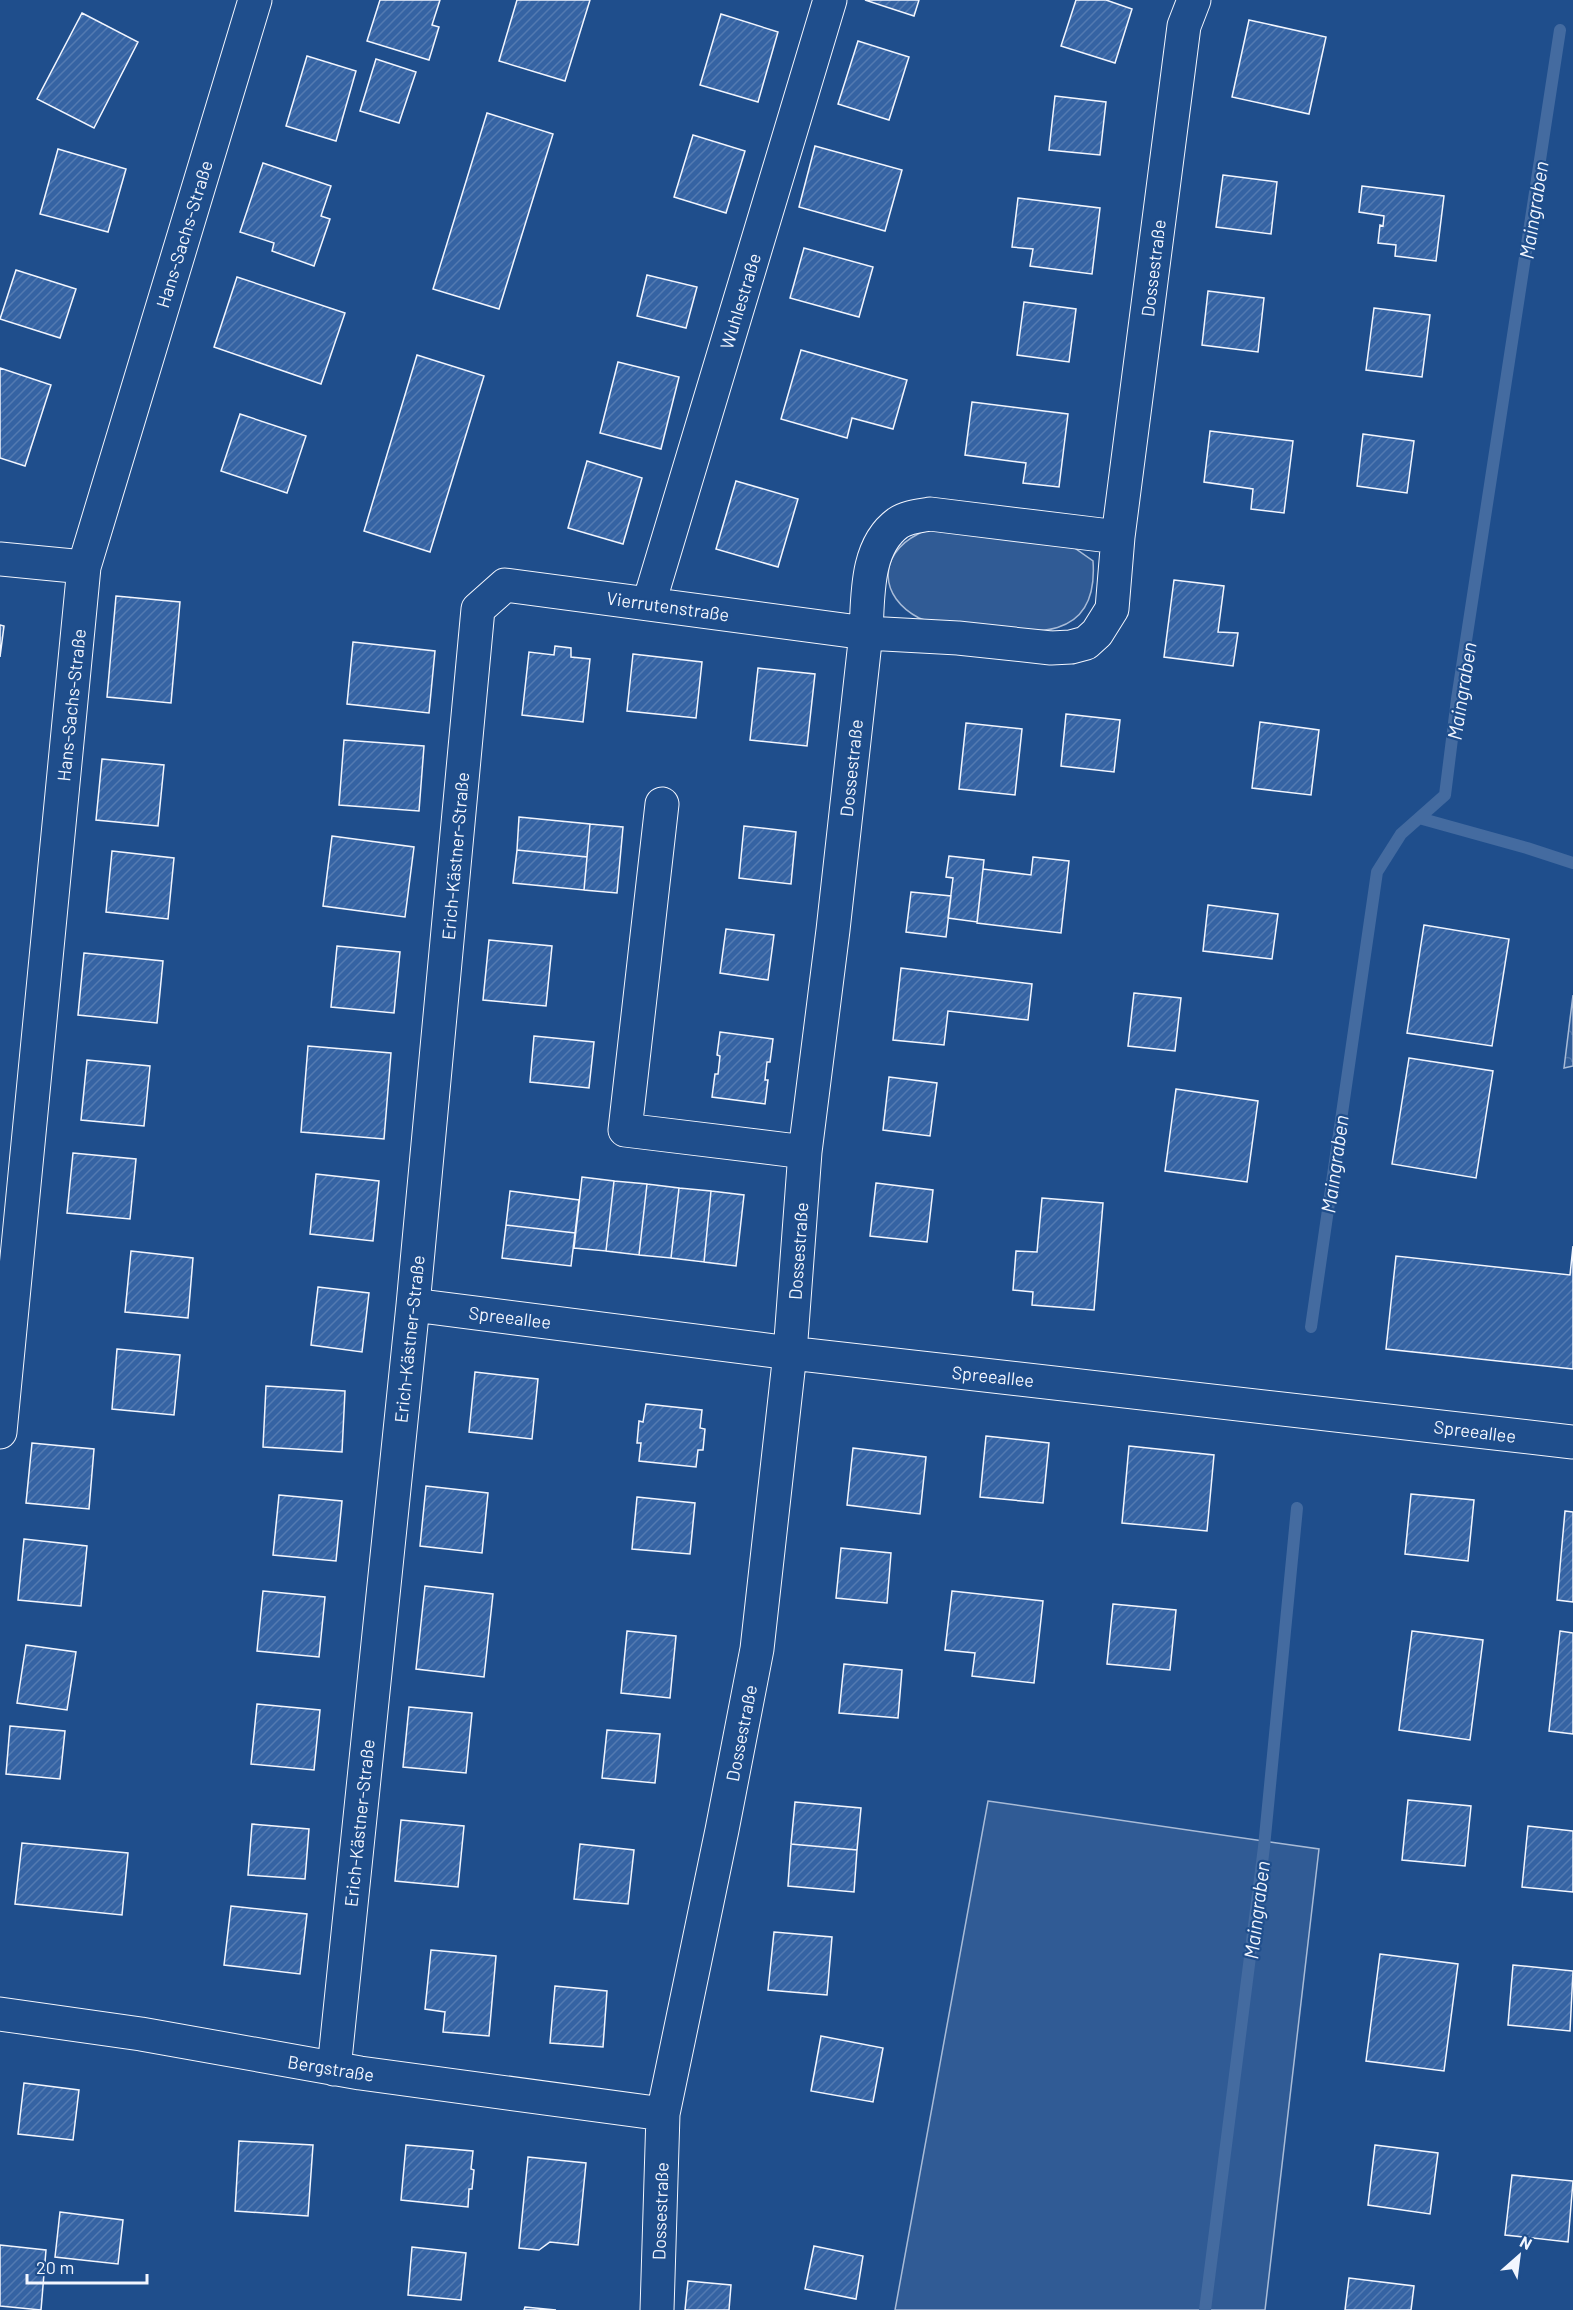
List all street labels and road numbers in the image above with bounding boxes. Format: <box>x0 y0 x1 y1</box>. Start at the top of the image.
street label: Hans-Sachs-Straße <box>151 157 217 311</box>
street label: Dossestraße <box>1136 218 1170 318</box>
street label: Wuhlestraße <box>715 250 765 352</box>
street label: Vierrutenstraße <box>605 587 731 625</box>
street label: Hans-Sachs-Straße <box>52 628 90 782</box>
street label: Dossestraße <box>835 718 867 818</box>
street label: Erich-Kästner-Straße <box>437 771 473 941</box>
street label: Dossestraße <box>784 1201 812 1301</box>
street label: Erich-Kästner-Straße <box>389 1254 429 1424</box>
street label: Spreeallee <box>468 1301 552 1333</box>
street label: Spreeallee <box>951 1361 1035 1391</box>
street label: Spreeallee <box>1433 1415 1517 1447</box>
street label: Dossestraße <box>721 1683 761 1783</box>
street label: Erich-Kästner-Straße <box>339 1738 379 1908</box>
street label: Bergstraße <box>286 2050 376 2086</box>
street label: Dossestraße <box>647 2162 673 2260</box>

